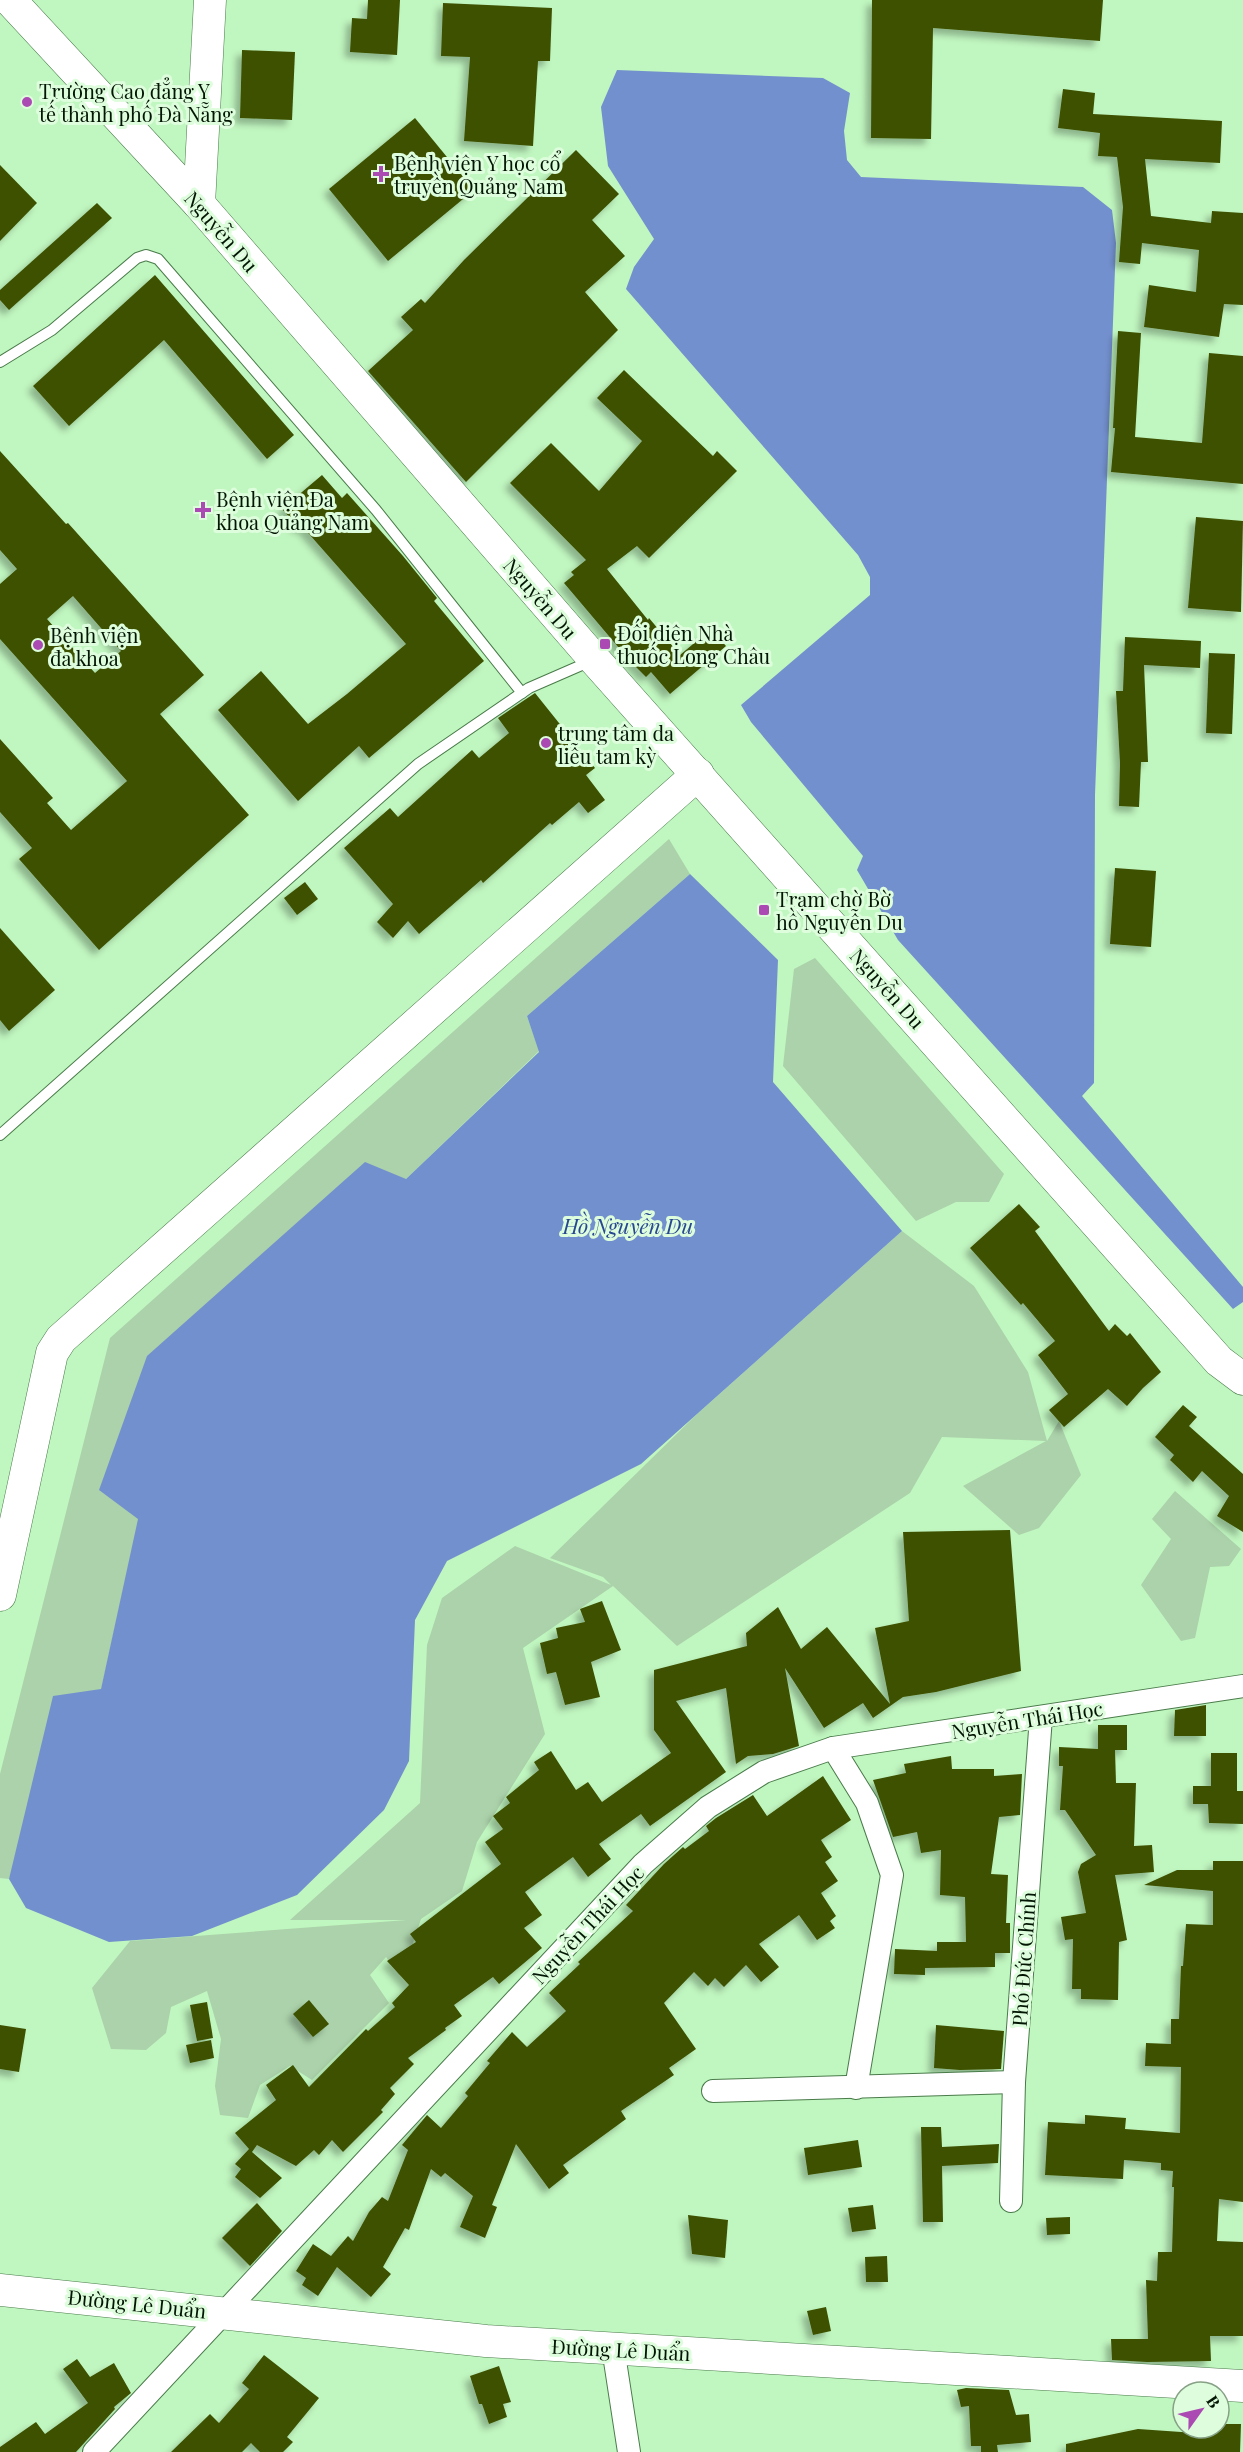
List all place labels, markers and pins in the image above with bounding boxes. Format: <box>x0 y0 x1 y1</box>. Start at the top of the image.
place label: Trường Cao đẳng Y tế thành phố Đà Nẵng <box>39 77 233 127</box>
marker: Trường Cao đẳng Y tế thành phố Đà Nẵng <box>20 95 34 109</box>
place label: Bệnh viện Y học cổ truyền Quảng Nam <box>394 149 564 199</box>
marker: Bệnh viện Y học cổ truyền Quảng Nam <box>372 165 390 183</box>
place label: Bệnh viện Đa khoa Quảng Nam <box>216 485 369 535</box>
marker: Bệnh viện Đa khoa Quảng Nam <box>194 501 212 519</box>
place label: Đối diện Nhà thuốc Long Châu <box>617 618 771 669</box>
place label: Bệnh viện đa khoa <box>50 621 138 671</box>
marker: Đối diện Nhà thuốc Long Châu <box>598 637 612 651</box>
marker: Bệnh viện đa khoa <box>31 638 45 652</box>
place label: trung tâm da liễu tam kỳ <box>558 719 674 769</box>
marker: trung tâm da liễu tam kỳ <box>539 736 553 750</box>
place label: Trạm chờ Bờ hồ Nguyễn Du <box>776 885 903 935</box>
marker: Trạm chờ Bờ hồ Nguyễn Du <box>757 903 771 917</box>

